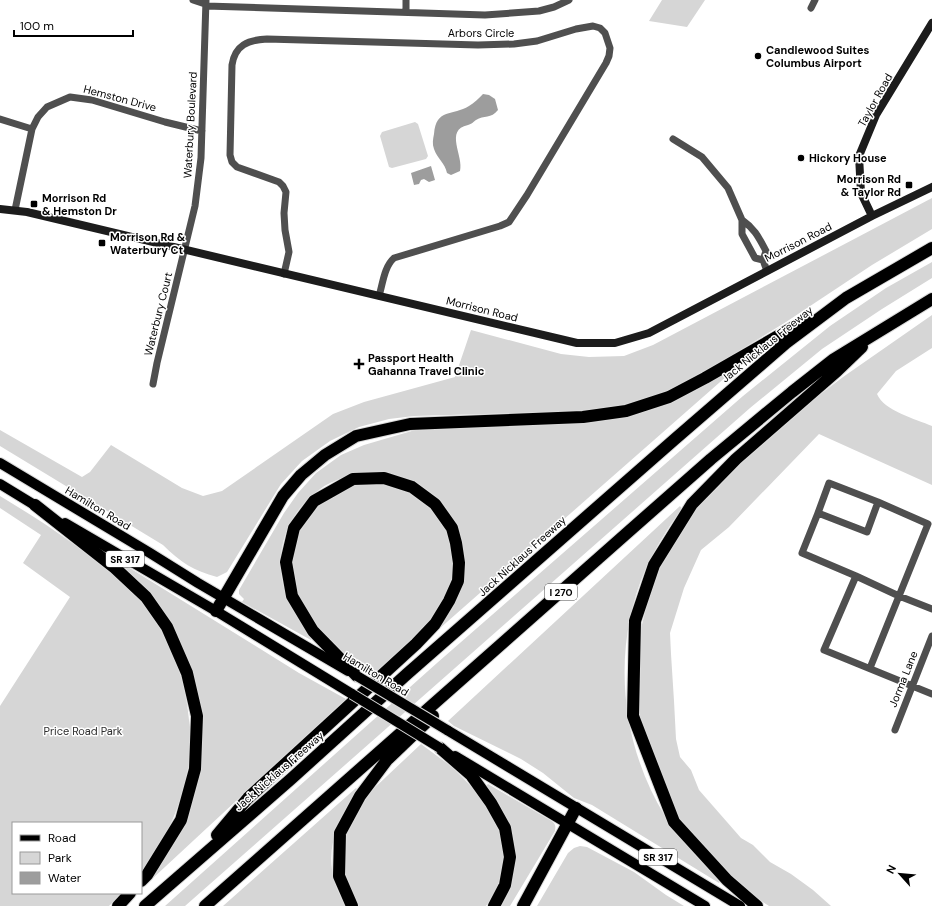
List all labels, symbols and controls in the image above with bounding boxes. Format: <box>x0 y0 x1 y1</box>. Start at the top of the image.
scale bar <box>14 12 133 38</box>
text: 100 m <box>20 18 54 34</box>
street label: Arbors Circle <box>448 26 514 40</box>
place label: Candlewood Suites Columbus Airport <box>766 43 870 70</box>
marker: Candlewood Suites Columbus Airport <box>753 51 763 61</box>
street label: Waterbury Boulevard <box>180 71 200 179</box>
street label: Taylor Road <box>855 71 895 129</box>
street label: Hemston Drive <box>82 82 158 114</box>
place label: Hickory House <box>809 151 887 165</box>
marker: Hickory House <box>796 153 806 163</box>
place label: Morrison Rd & Taylor Rd <box>837 172 901 199</box>
marker: Morrison Rd & Taylor Rd <box>904 180 914 190</box>
place label: Morrison Rd & Hemston Dr <box>42 191 117 218</box>
marker: Morrison Rd & Hemston Dr <box>29 199 39 209</box>
street label: Morrison Road <box>762 219 834 265</box>
place label: Morrison Rd & Waterbury Ct <box>110 230 186 257</box>
marker: Morrison Rd & Waterbury Ct <box>97 238 107 248</box>
street label: Waterbury Court <box>141 271 175 357</box>
street label: Morrison Road <box>445 293 519 325</box>
street label: Jack Nicklaus Freeway <box>718 303 816 385</box>
place label: Passport Health Gahanna Travel Clinic <box>368 351 485 378</box>
marker: Passport Health Gahanna Travel Clinic <box>353 358 365 370</box>
street label: Hamilton Road <box>63 483 133 533</box>
street label: Jack Nicklaus Freeway <box>475 513 569 599</box>
road number: SR 317 <box>106 551 144 567</box>
road number: I 270 <box>545 584 577 600</box>
street label: Hamilton Road <box>341 649 411 699</box>
street label: Jorma Lane <box>885 649 921 709</box>
park label: Price Road Park <box>44 724 123 738</box>
street label: Jack Nicklaus Freeway <box>232 728 326 814</box>
legend <box>12 822 142 894</box>
text: Road <box>48 830 76 846</box>
road number: SR 317 <box>639 849 677 865</box>
text: Park <box>48 850 72 866</box>
north arrow <box>880 854 920 894</box>
text: N <box>883 863 899 876</box>
text: Water <box>48 870 82 886</box>

